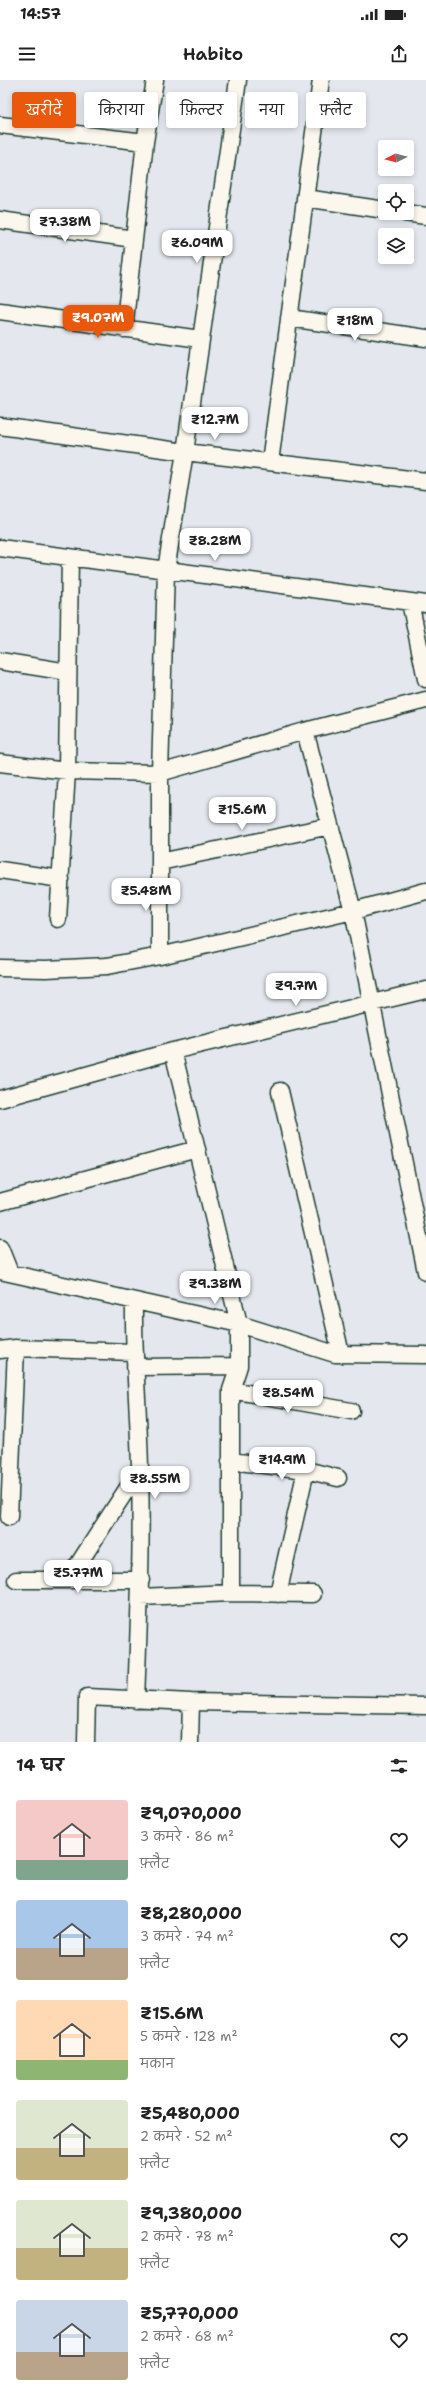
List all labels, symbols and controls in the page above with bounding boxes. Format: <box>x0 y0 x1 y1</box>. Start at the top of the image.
text: 14:57 <box>20 4 61 24</box>
text: Habito <box>183 42 243 66</box>
icon: menu <box>16 43 38 65</box>
icon: share <box>388 43 410 65</box>
chip: खरीदें <box>12 92 76 128</box>
chip: किराया <box>84 92 158 128</box>
chip: फ़िल्टर <box>166 92 237 128</box>
chip: नया <box>245 92 298 128</box>
chip: फ़्लैट <box>306 92 366 128</box>
north arrow <box>378 140 414 176</box>
map controls <box>378 140 414 264</box>
button: locate <box>378 184 414 220</box>
pin: ₹7.38M <box>32 209 98 243</box>
text: ₹7.38M <box>39 213 91 230</box>
button: layers <box>378 228 414 264</box>
pin: ₹6.09M <box>164 230 230 264</box>
text: ₹6.09M <box>171 234 223 251</box>
pin: ₹9.07M <box>65 305 131 339</box>
pin: ₹18M <box>331 308 379 342</box>
text: ₹9.07M <box>72 309 124 326</box>
text: ₹18M <box>336 312 374 329</box>
pin: ₹12.7M <box>182 407 248 441</box>
text: ₹12.7M <box>191 411 239 428</box>
pin: ₹8.28M <box>182 528 248 562</box>
text: ₹8.28M <box>189 532 241 549</box>
pin: ₹15.6M <box>209 797 275 831</box>
text: ₹15.6M <box>218 801 266 818</box>
pin: ₹5.48M <box>113 878 179 912</box>
text: ₹5.48M <box>120 882 172 899</box>
pin: ₹9.7M <box>268 973 324 1007</box>
text: ₹9.7M <box>275 977 317 994</box>
pin: ₹9.38M <box>182 1271 248 1305</box>
text: ₹9.38M <box>188 1275 242 1292</box>
pin: ₹8.54M <box>255 1380 321 1414</box>
text: ₹8.54M <box>262 1384 314 1401</box>
pin: ₹14.9M <box>249 1447 315 1481</box>
text: ₹14.9M <box>258 1451 306 1468</box>
pin: ₹8.55M <box>122 1466 188 1500</box>
text: ₹8.55M <box>129 1470 181 1487</box>
pin: ₹5.77M <box>45 1560 111 1594</box>
text: ₹5.77M <box>53 1564 103 1581</box>
text: 14 घर <box>16 1754 64 1776</box>
icon: filters <box>388 1755 410 1777</box>
text: ₹9,070,000 <box>140 1802 242 1824</box>
icon: home <box>48 1816 96 1864</box>
text: 3 कमरे · 86 m² <box>140 1828 234 1845</box>
icon: heart <box>388 1829 410 1851</box>
text: फ़्लैट <box>140 1855 170 1872</box>
text: ₹8,280,000 <box>140 1902 242 1924</box>
icon: home <box>48 1916 96 1964</box>
text: 3 कमरे · 74 m² <box>140 1928 234 1945</box>
icon: heart <box>388 1929 410 1951</box>
text: फ़्लैट <box>140 1955 170 1972</box>
text: ₹15.6M <box>140 2002 203 2024</box>
icon: home <box>48 2016 96 2064</box>
text: 5 कमरे · 128 m² <box>140 2028 237 2045</box>
icon: heart <box>388 2029 410 2051</box>
text: मकान <box>140 2055 174 2072</box>
text: ₹5,480,000 <box>140 2102 240 2124</box>
icon: home <box>48 2116 96 2164</box>
text: 2 कमरे · 52 m² <box>140 2128 232 2145</box>
icon: heart <box>388 2129 410 2151</box>
text: फ़्लैट <box>140 2155 170 2172</box>
text: ₹9,380,000 <box>140 2202 242 2224</box>
icon: home <box>48 2216 96 2264</box>
text: 2 कमरे · 78 m² <box>140 2228 234 2245</box>
icon: heart <box>388 2229 410 2251</box>
text: फ़्लैट <box>140 2255 170 2272</box>
text: ₹5,770,000 <box>140 2302 239 2324</box>
icon: home <box>48 2316 96 2364</box>
text: 2 कमरे · 68 m² <box>140 2328 234 2345</box>
icon: heart <box>388 2329 410 2351</box>
text: फ़्लैट <box>140 2355 170 2372</box>

